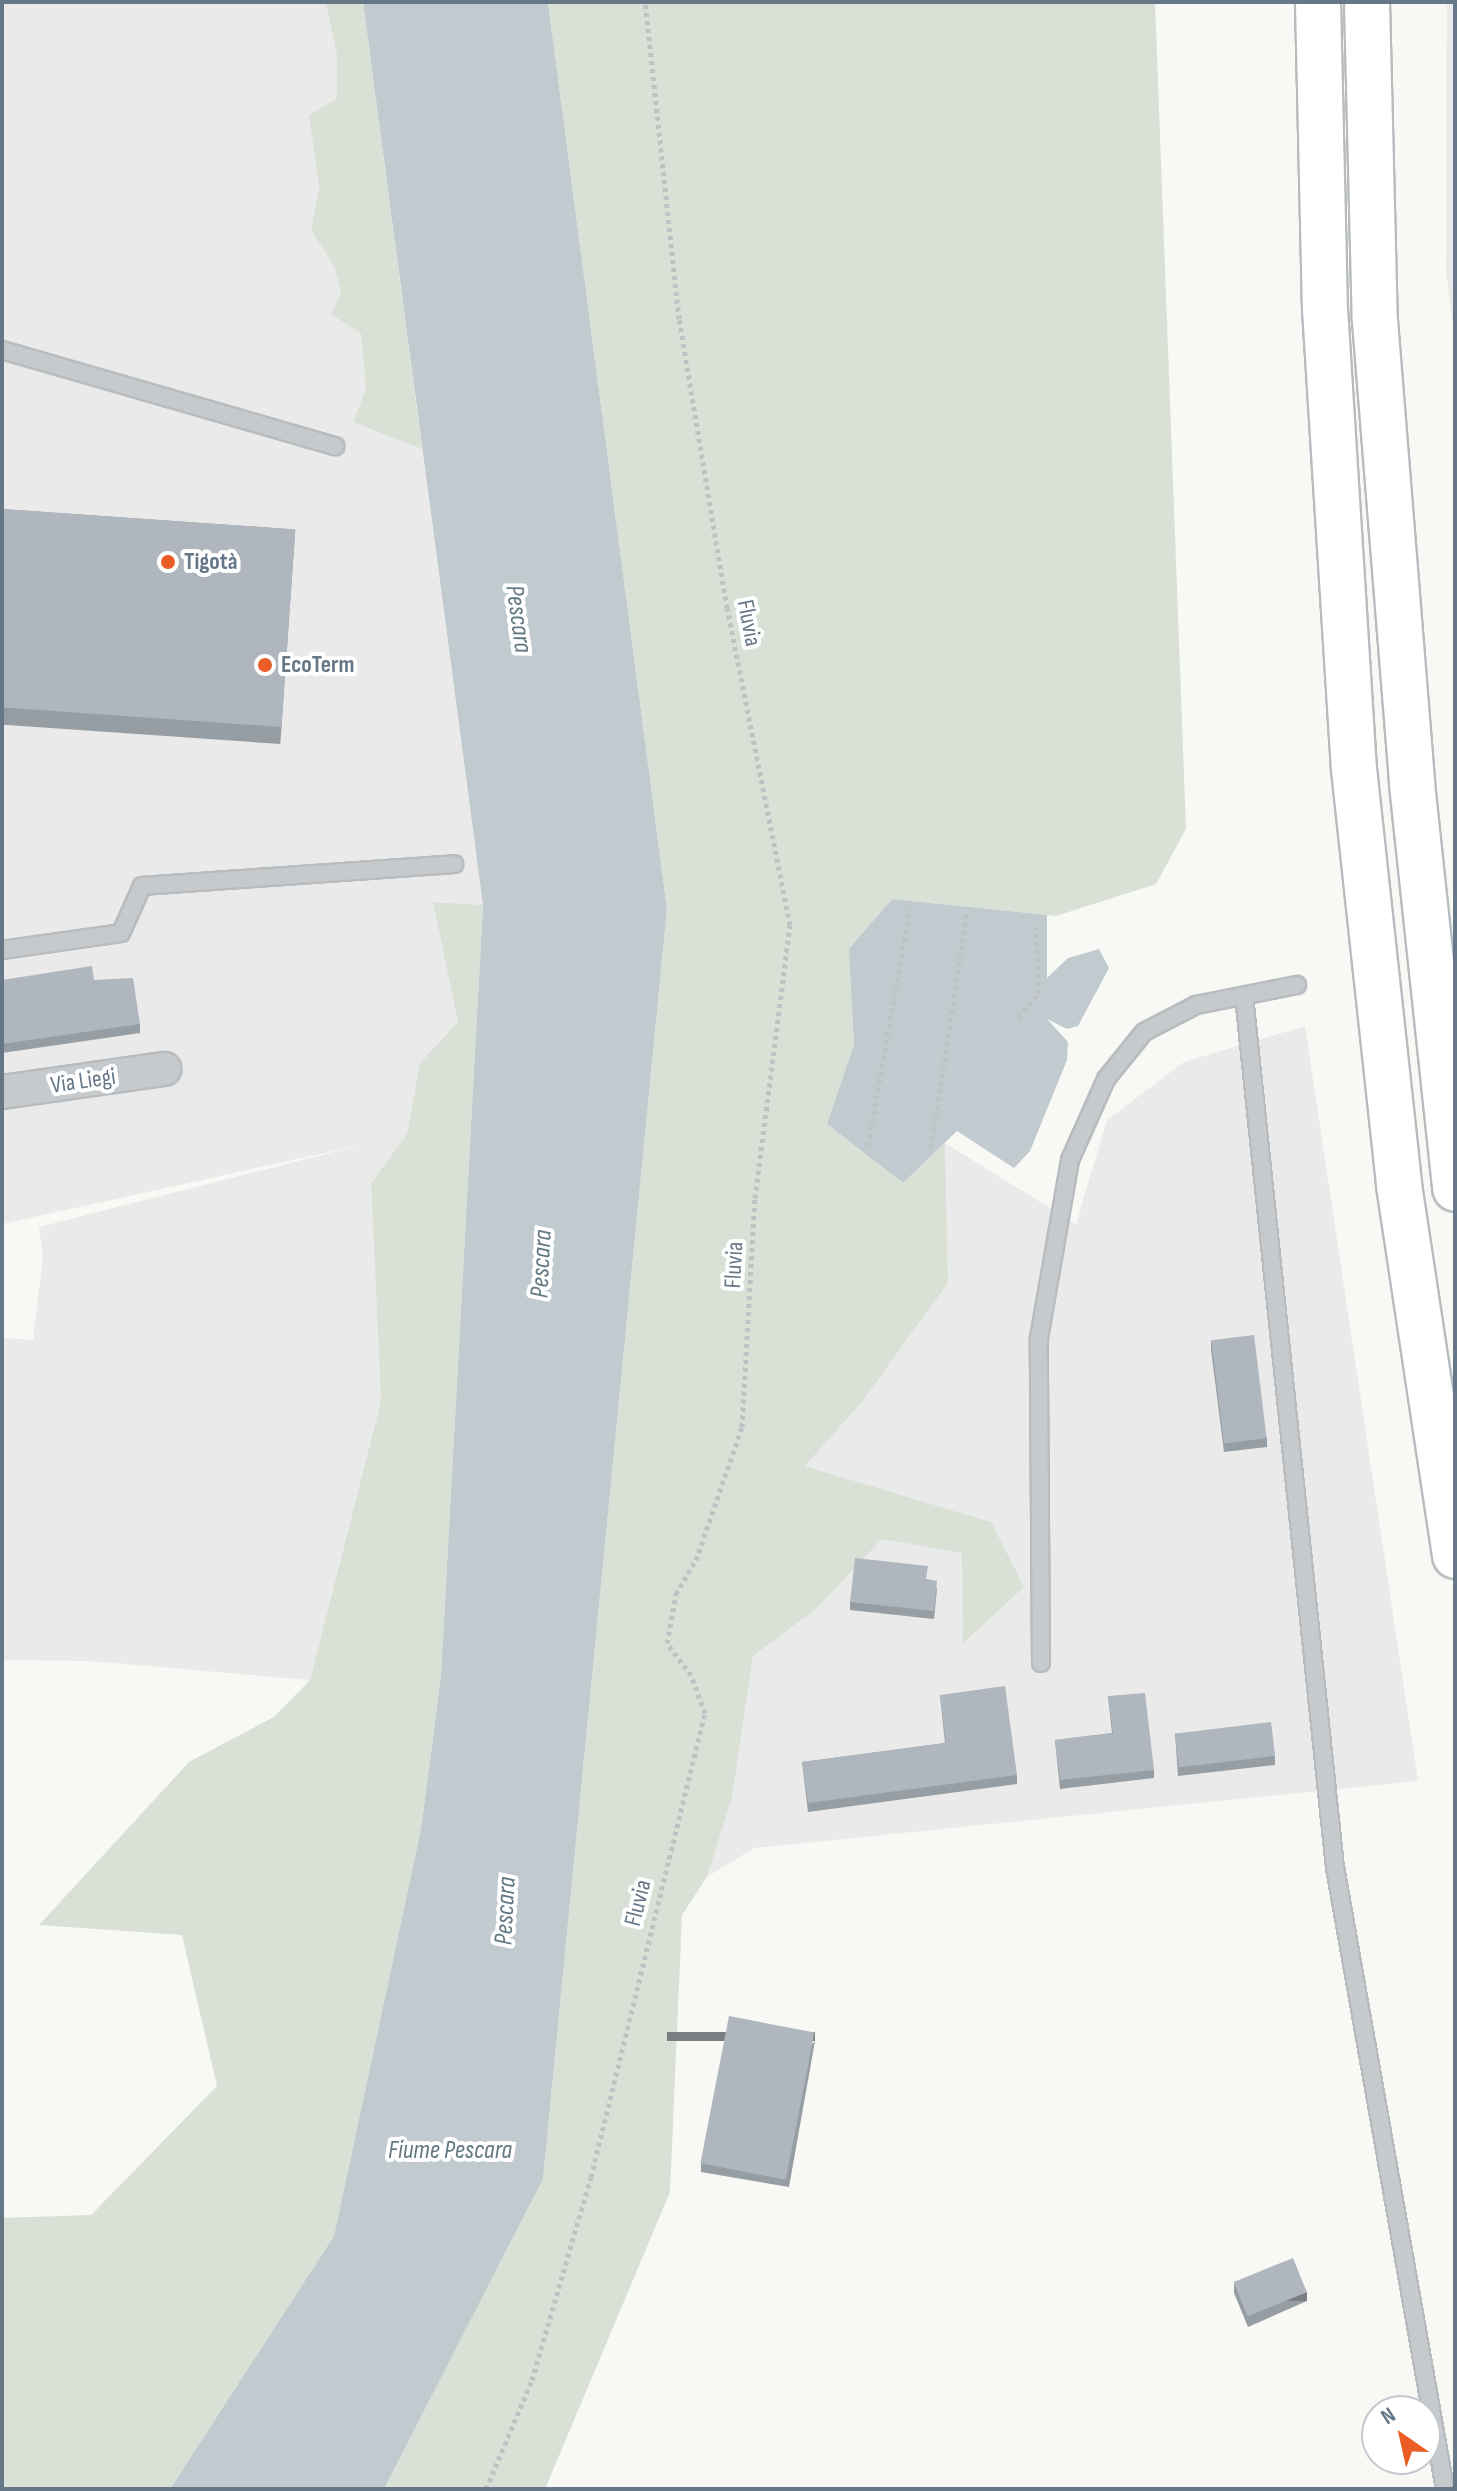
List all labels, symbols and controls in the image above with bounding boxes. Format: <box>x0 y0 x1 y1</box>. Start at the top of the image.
place label: Tigotà <box>184 548 237 576</box>
marker: Tigotà <box>159 553 177 571</box>
water label: Pescara <box>498 583 538 655</box>
street label: Fluvia <box>730 597 768 649</box>
place label: EcoTerm <box>281 651 354 679</box>
marker: EcoTerm <box>256 656 274 674</box>
street label: Via Liegi <box>49 1062 117 1100</box>
water label: Pescara <box>525 1229 559 1299</box>
street label: Fluvia <box>718 1241 750 1289</box>
water label: Pescara <box>489 1876 523 1946</box>
street label: Fluvia <box>618 1877 658 1929</box>
water label: Fiume Pescara <box>388 2135 512 2167</box>
north arrow <box>1361 2395 1441 2475</box>
text: N <box>1376 2402 1401 2431</box>

